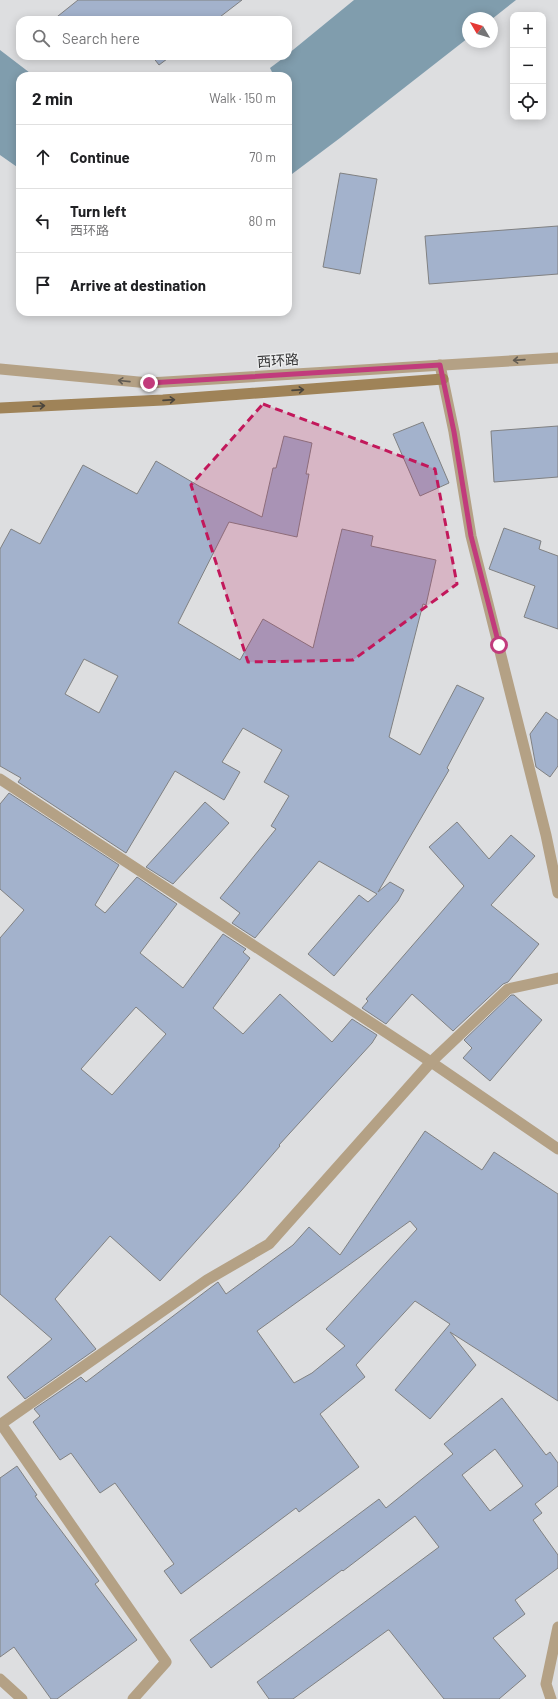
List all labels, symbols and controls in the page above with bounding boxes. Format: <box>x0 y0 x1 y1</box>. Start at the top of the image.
north arrow <box>462 12 498 48</box>
map controls <box>510 12 546 120</box>
button: + <box>510 12 546 48</box>
search box <box>16 16 292 60</box>
icon: search <box>30 27 52 49</box>
text: Search here <box>62 29 140 47</box>
button: − <box>510 48 546 84</box>
button: locate <box>510 84 546 120</box>
text: 2 min <box>32 88 73 108</box>
text: Walk · 150 m <box>209 90 276 106</box>
icon: ahead <box>32 146 54 168</box>
text: Continue <box>70 148 130 166</box>
text: 70 m <box>249 149 276 165</box>
text: Turn left <box>70 202 126 220</box>
icon: left <box>32 210 54 232</box>
text: 80 m <box>249 213 276 229</box>
text: 西环路 <box>70 222 109 238</box>
icon: arrive <box>32 274 54 296</box>
text: Arrive at destination <box>70 276 206 294</box>
street label: 西环路 <box>256 350 300 370</box>
one-way arrow <box>513 357 526 364</box>
route end <box>140 374 158 392</box>
one-way arrow <box>118 377 131 385</box>
one-way arrow <box>291 386 304 393</box>
one-way arrow <box>162 396 175 403</box>
one-way arrow <box>32 402 45 410</box>
route start <box>490 636 508 654</box>

